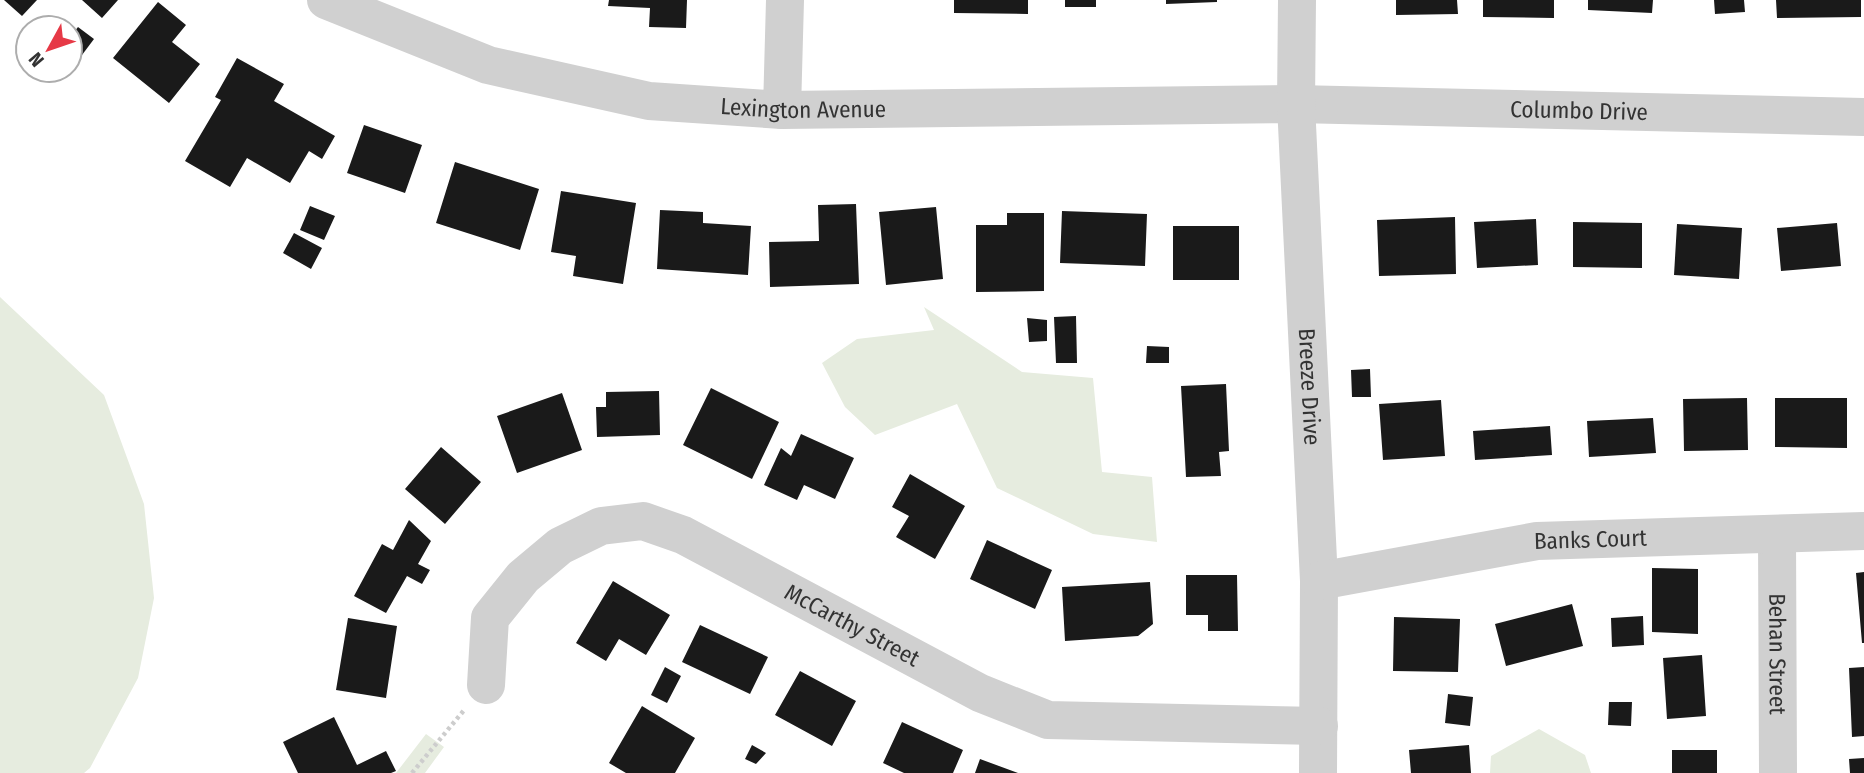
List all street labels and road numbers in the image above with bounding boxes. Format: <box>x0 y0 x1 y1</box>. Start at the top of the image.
street label: Lexington Avenue <box>720 92 886 124</box>
street label: Columbo Drive <box>1510 95 1648 126</box>
street label: Breeze Drive <box>1293 328 1326 446</box>
street label: Banks Court <box>1534 524 1648 555</box>
street label: McCarthy Street <box>780 578 925 673</box>
street label: Behan Street <box>1763 593 1792 715</box>

